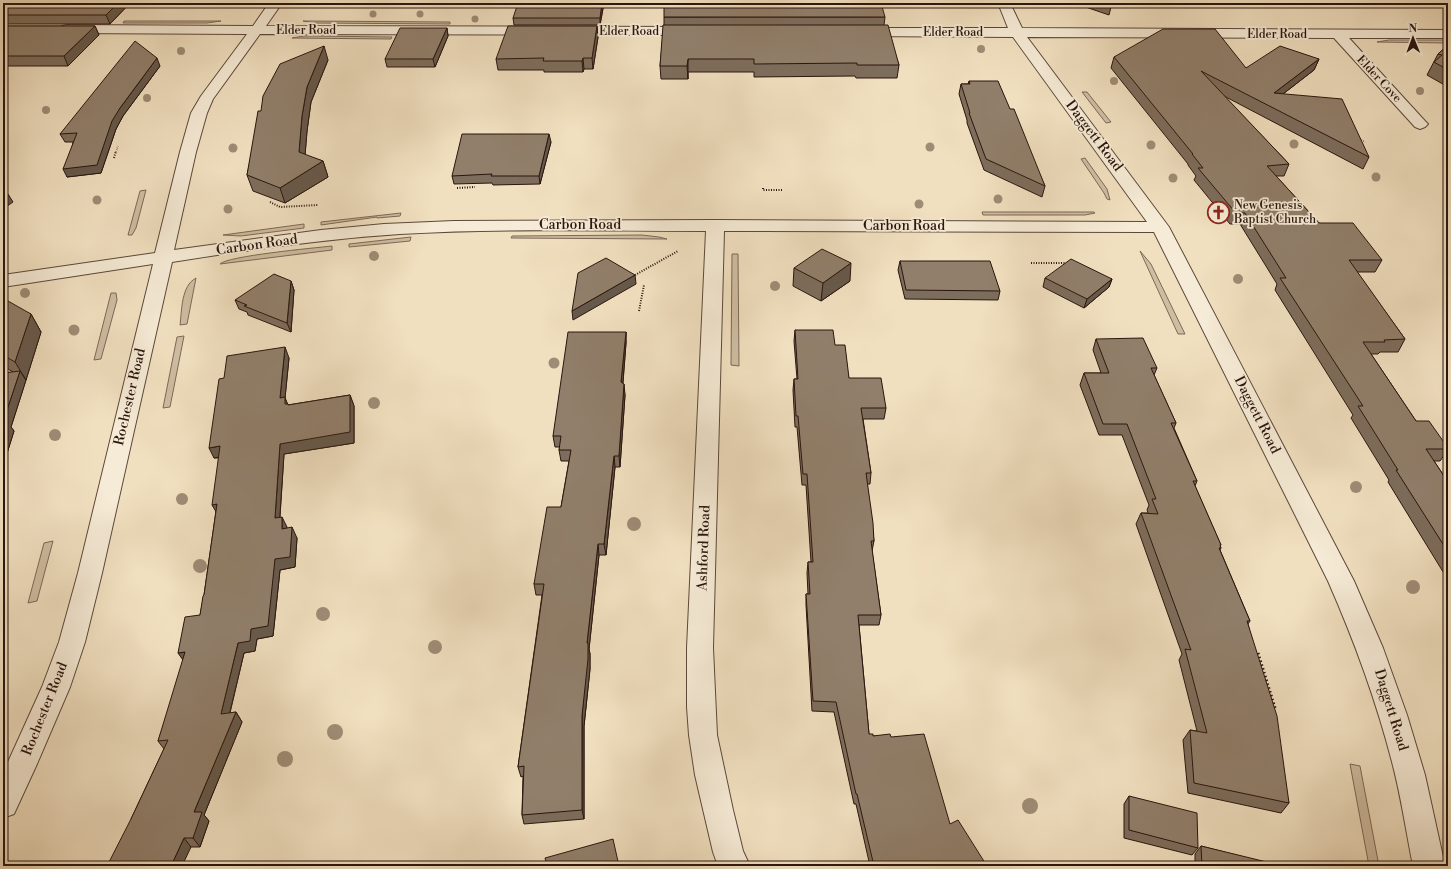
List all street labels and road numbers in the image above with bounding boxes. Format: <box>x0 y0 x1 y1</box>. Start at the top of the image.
street label: Elder Road <box>276 23 336 38</box>
street label: Elder Road <box>599 24 659 39</box>
street label: Elder Road <box>923 25 983 40</box>
street label: Elder Road <box>1247 27 1307 42</box>
street label: Elder Cove <box>1353 52 1405 106</box>
street label: Daggett Road <box>1061 97 1127 175</box>
street label: Carbon Road <box>539 216 621 234</box>
street label: Carbon Road <box>863 217 945 235</box>
street label: Carbon Road <box>215 230 299 260</box>
street label: Rochester Road <box>110 347 150 447</box>
street label: Daggett Road <box>1230 373 1284 457</box>
street label: Ashford Road <box>693 505 714 592</box>
street label: Rochester Road <box>18 660 72 758</box>
street label: Daggett Road <box>1370 667 1412 753</box>

